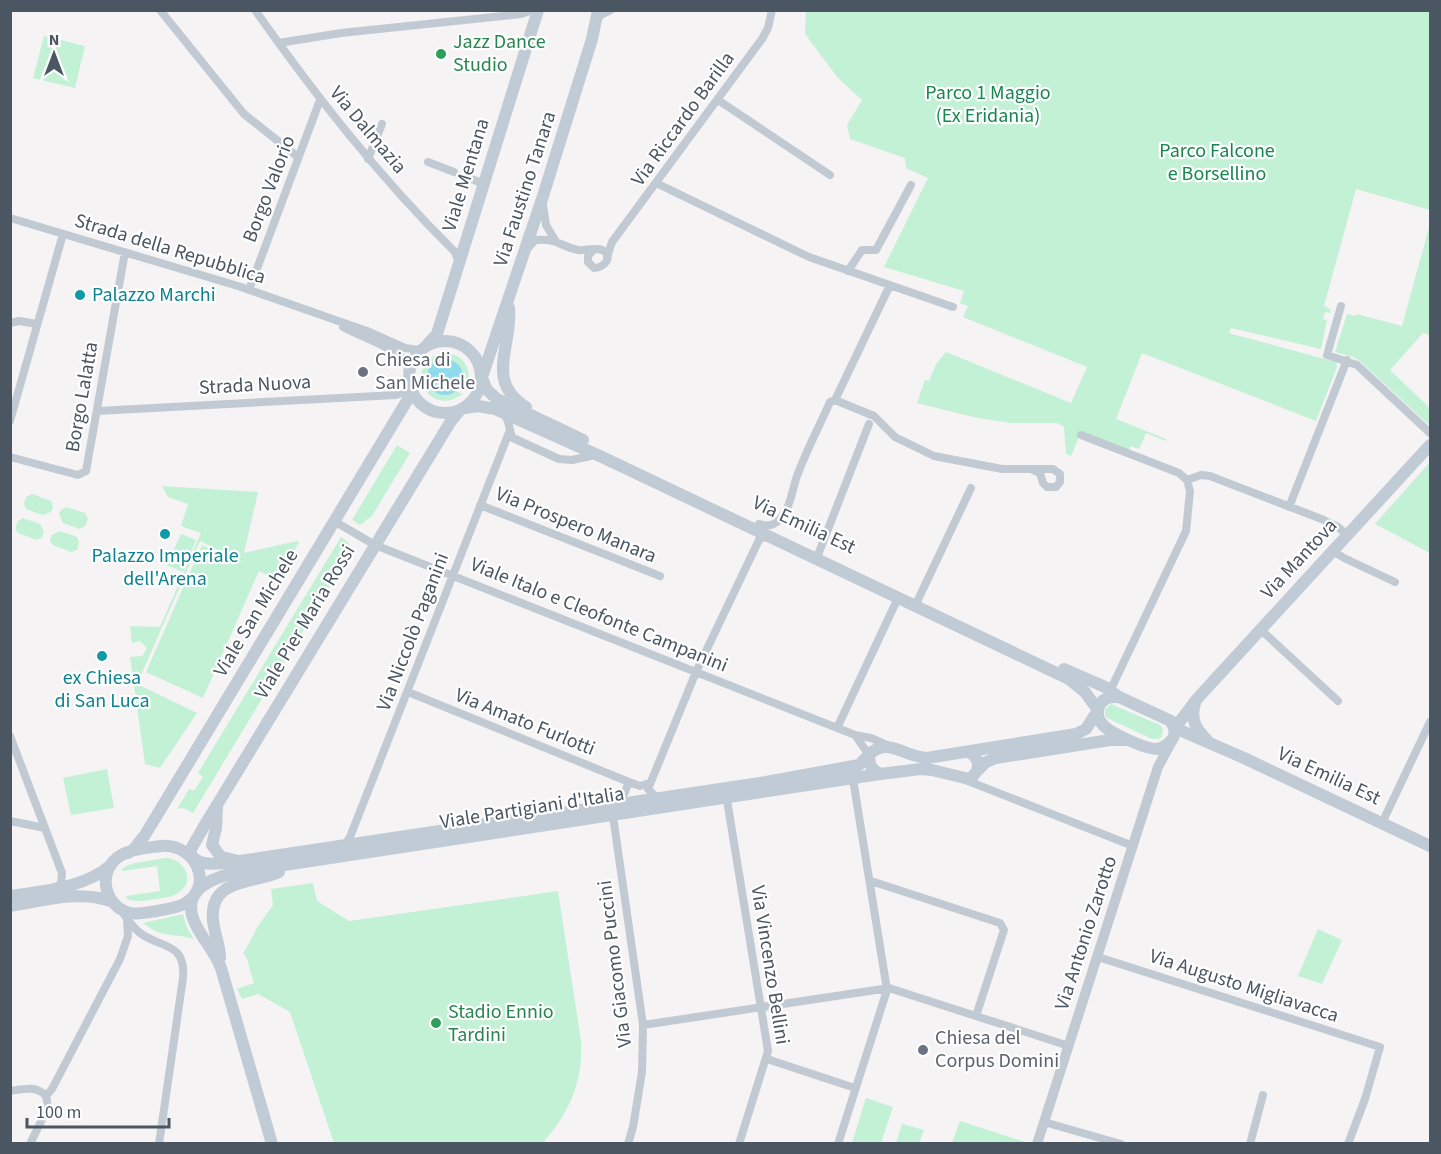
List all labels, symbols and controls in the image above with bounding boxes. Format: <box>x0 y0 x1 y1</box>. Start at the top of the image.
north arrow <box>24 24 84 84</box>
place label: Jazz Dance Studio <box>453 28 546 79</box>
text: N <box>49 29 59 51</box>
street label: Via Riccardo Barilla <box>625 46 741 192</box>
marker: Jazz Dance Studio <box>434 47 448 61</box>
park label: Parco 1 Maggio (Ex Eridania) <box>925 79 1051 130</box>
street label: Via Dalmazia <box>323 80 413 180</box>
street label: Via Faustino Tanara <box>487 108 563 270</box>
street label: Viale Mentana <box>435 115 497 235</box>
street label: Borgo Valorio <box>236 131 302 247</box>
park label: Parco Falcone e Borsellino <box>1159 137 1275 188</box>
street label: Strada della Repubblica <box>71 207 269 291</box>
place label: Palazzo Marchi <box>92 281 216 309</box>
marker: Palazzo Marchi <box>73 288 87 302</box>
street label: Borgo Lalatta <box>59 340 105 454</box>
place label: Chiesa di San Michele <box>375 346 475 397</box>
marker: Chiesa di San Michele <box>356 365 370 379</box>
street label: Strada Nuova <box>198 368 312 402</box>
street label: Via Prospero Manara <box>491 480 661 570</box>
street label: Via Emilia Est <box>748 489 860 561</box>
street label: Via Mantova <box>1254 512 1344 606</box>
marker: Palazzo Imperiale dell'Arena <box>158 527 172 541</box>
street label: Viale Pier Maria Rossi <box>248 540 362 704</box>
place label: Palazzo Imperiale dell'Arena <box>91 542 239 593</box>
street label: Viale San Michele <box>207 544 305 682</box>
street label: Via Niccolò Paganini <box>370 549 456 715</box>
street label: Viale Italo e Cleofonte Campanini <box>466 550 732 680</box>
marker: ex Chiesa di San Luca <box>95 649 109 663</box>
place label: ex Chiesa di San Luca <box>54 664 150 715</box>
street label: Via Amato Furlotti <box>451 681 599 763</box>
street label: Via Emilia Est <box>1273 740 1385 812</box>
street label: Viale Partigiani d'Italia <box>438 780 626 836</box>
street label: Via Antonio Zarotto <box>1048 852 1124 1014</box>
street label: Via Giacomo Puccini <box>591 879 639 1049</box>
street label: Via Vincenzo Bellini <box>744 883 796 1047</box>
street label: Via Augusto Migliavacca <box>1146 942 1342 1030</box>
place label: Stadio Ennio Tardini <box>448 998 554 1049</box>
marker: Stadio Ennio Tardini <box>429 1016 443 1030</box>
place label: Chiesa del Corpus Domini <box>935 1024 1059 1075</box>
marker: Chiesa del Corpus Domini <box>916 1043 930 1057</box>
scale bar <box>27 1091 170 1129</box>
text: 100 m <box>36 1100 81 1125</box>

